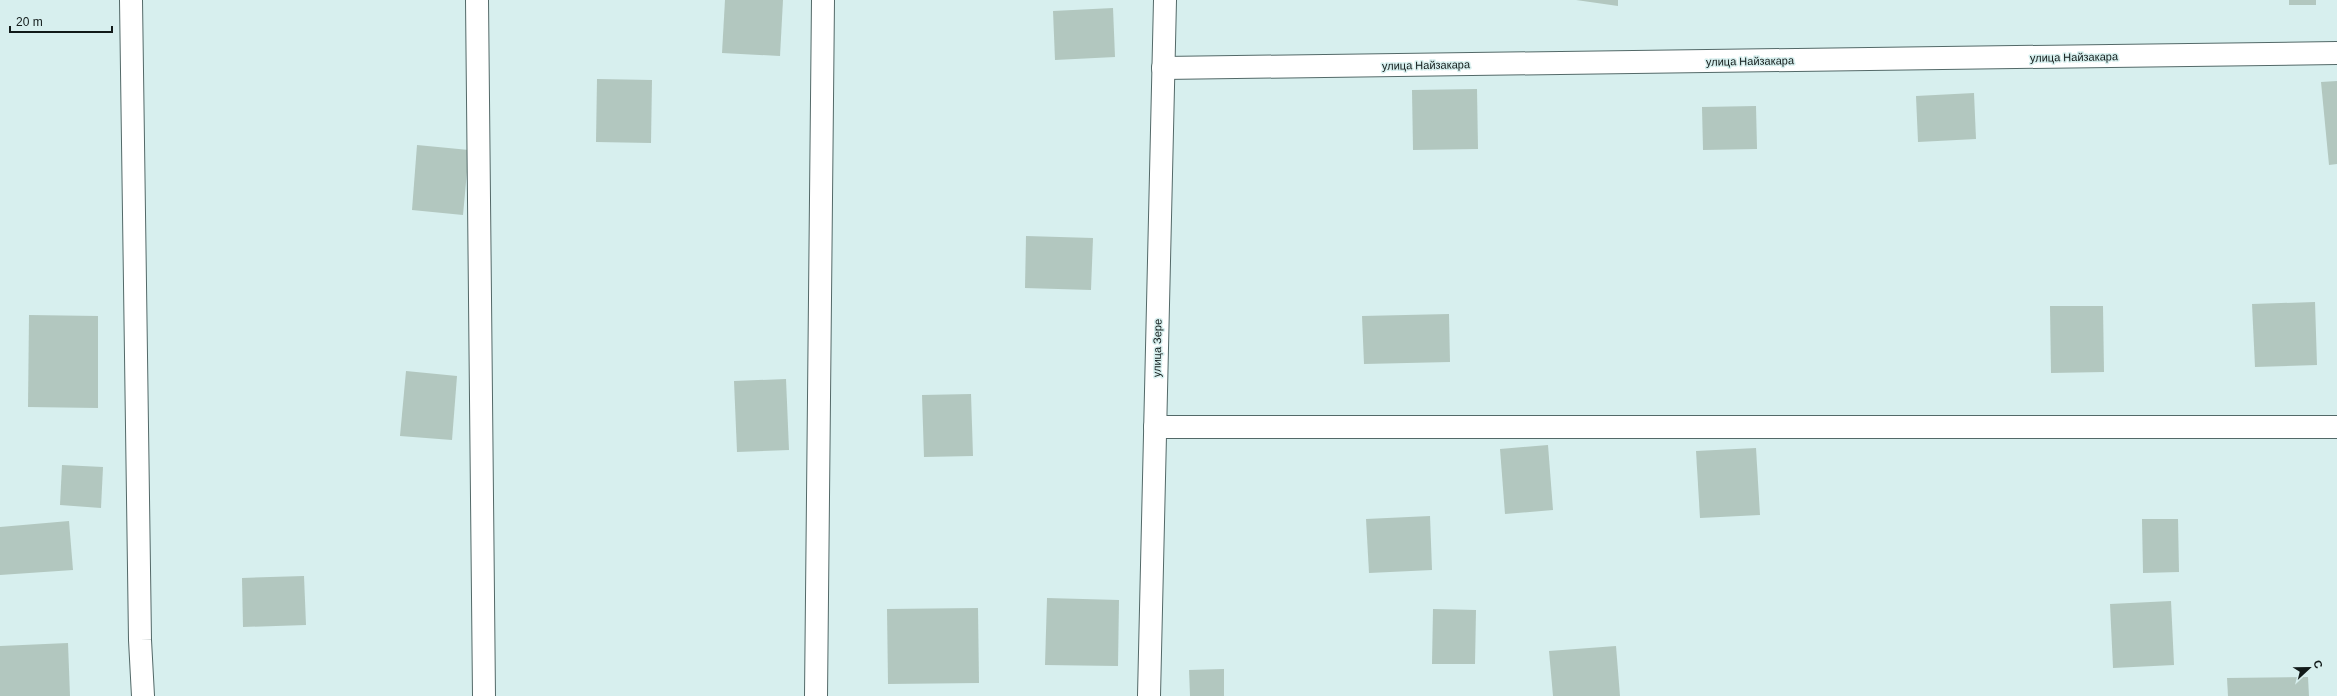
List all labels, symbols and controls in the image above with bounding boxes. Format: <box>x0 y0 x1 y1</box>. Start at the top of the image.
scale bar <box>10 8 112 34</box>
text: 20 m <box>16 15 43 29</box>
street label: улица Найзакара <box>2030 50 2119 64</box>
street label: улица Найзакара <box>1706 54 1795 68</box>
street label: улица Найзакара <box>1382 58 1471 72</box>
street label: улица Зере <box>1150 319 1164 377</box>
north arrow <box>2289 648 2329 688</box>
text: С <box>2311 658 2325 670</box>

